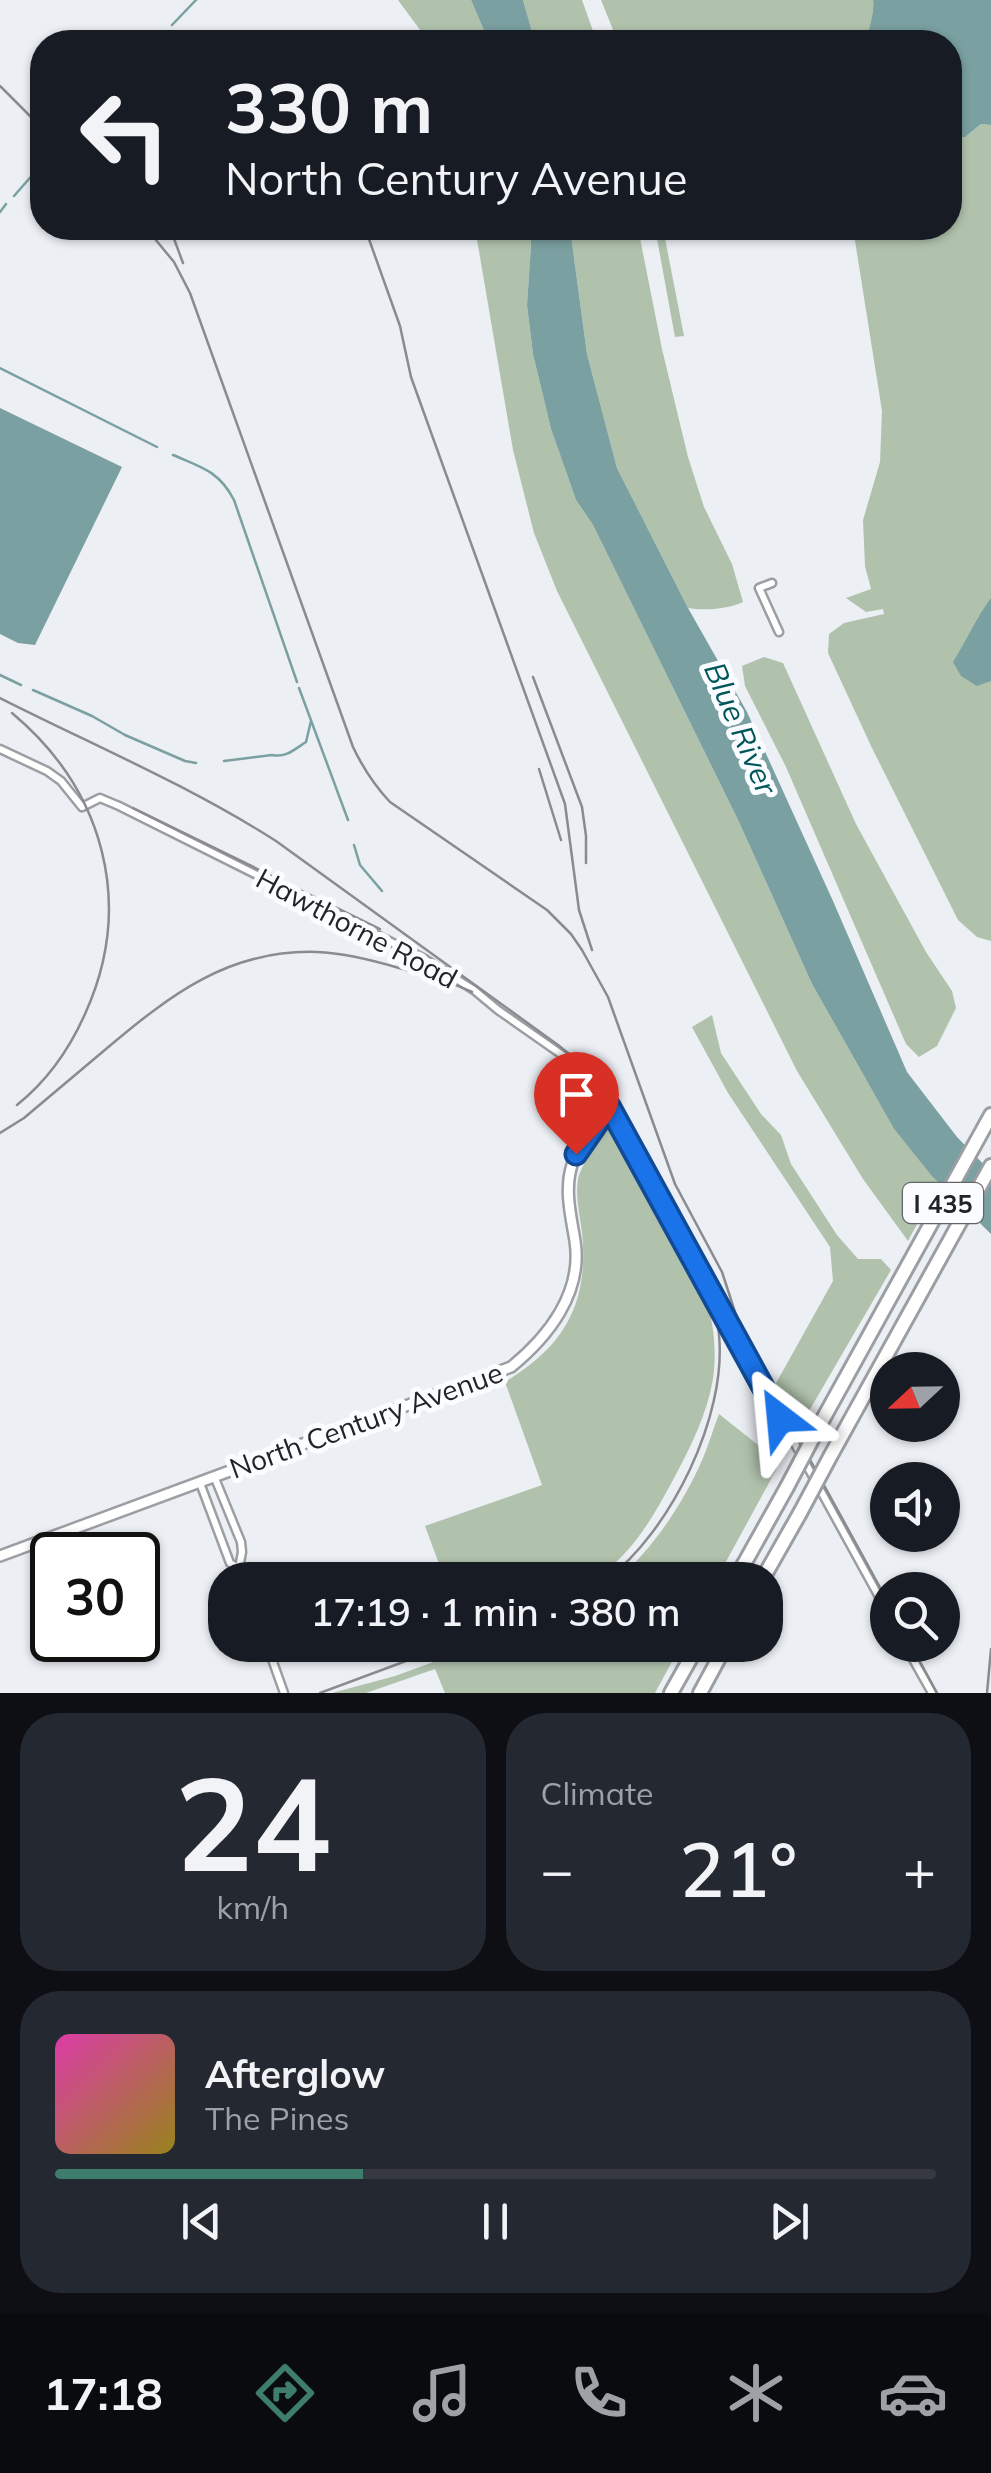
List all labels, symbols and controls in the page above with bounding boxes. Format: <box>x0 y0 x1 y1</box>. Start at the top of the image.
text: 330 m <box>225 63 433 151</box>
icon: left <box>60 70 190 200</box>
text: North Century Avenue <box>225 150 688 206</box>
water label: Blue River <box>696 656 786 801</box>
street label: Hawthorne Road <box>250 860 464 996</box>
pin <box>534 1052 619 1155</box>
icon: arrive <box>549 1067 604 1122</box>
road number: I 435 <box>903 1183 983 1223</box>
north arrow <box>870 1352 960 1442</box>
map controls <box>870 1352 960 1662</box>
street label: North Century Avenue <box>225 1354 507 1486</box>
position arrow <box>728 1366 832 1470</box>
button: sound <box>870 1462 960 1552</box>
speed limit sign: 30 <box>30 1532 160 1662</box>
button: search <box>870 1572 960 1662</box>
text: 17:19 · 1 min · 380 m <box>310 1588 681 1636</box>
text: 24 <box>175 1740 331 1904</box>
text: Climate <box>541 1773 653 1813</box>
text: 21° <box>679 1822 797 1916</box>
text: − <box>541 1835 574 1904</box>
text: + <box>903 1835 936 1904</box>
text: km/h <box>217 1887 289 1927</box>
text: Afterglow <box>205 2050 385 2098</box>
text: The Pines <box>205 2098 349 2138</box>
icon: previous <box>174 2194 229 2249</box>
icon: pause <box>468 2194 523 2249</box>
icon: next <box>762 2194 817 2249</box>
icon: directions <box>250 2358 320 2428</box>
icon: music <box>407 2358 477 2428</box>
icon: phone <box>564 2358 634 2428</box>
icon: climate <box>721 2358 791 2428</box>
icon: car <box>878 2358 948 2428</box>
text: 17:18 <box>43 2365 163 2421</box>

